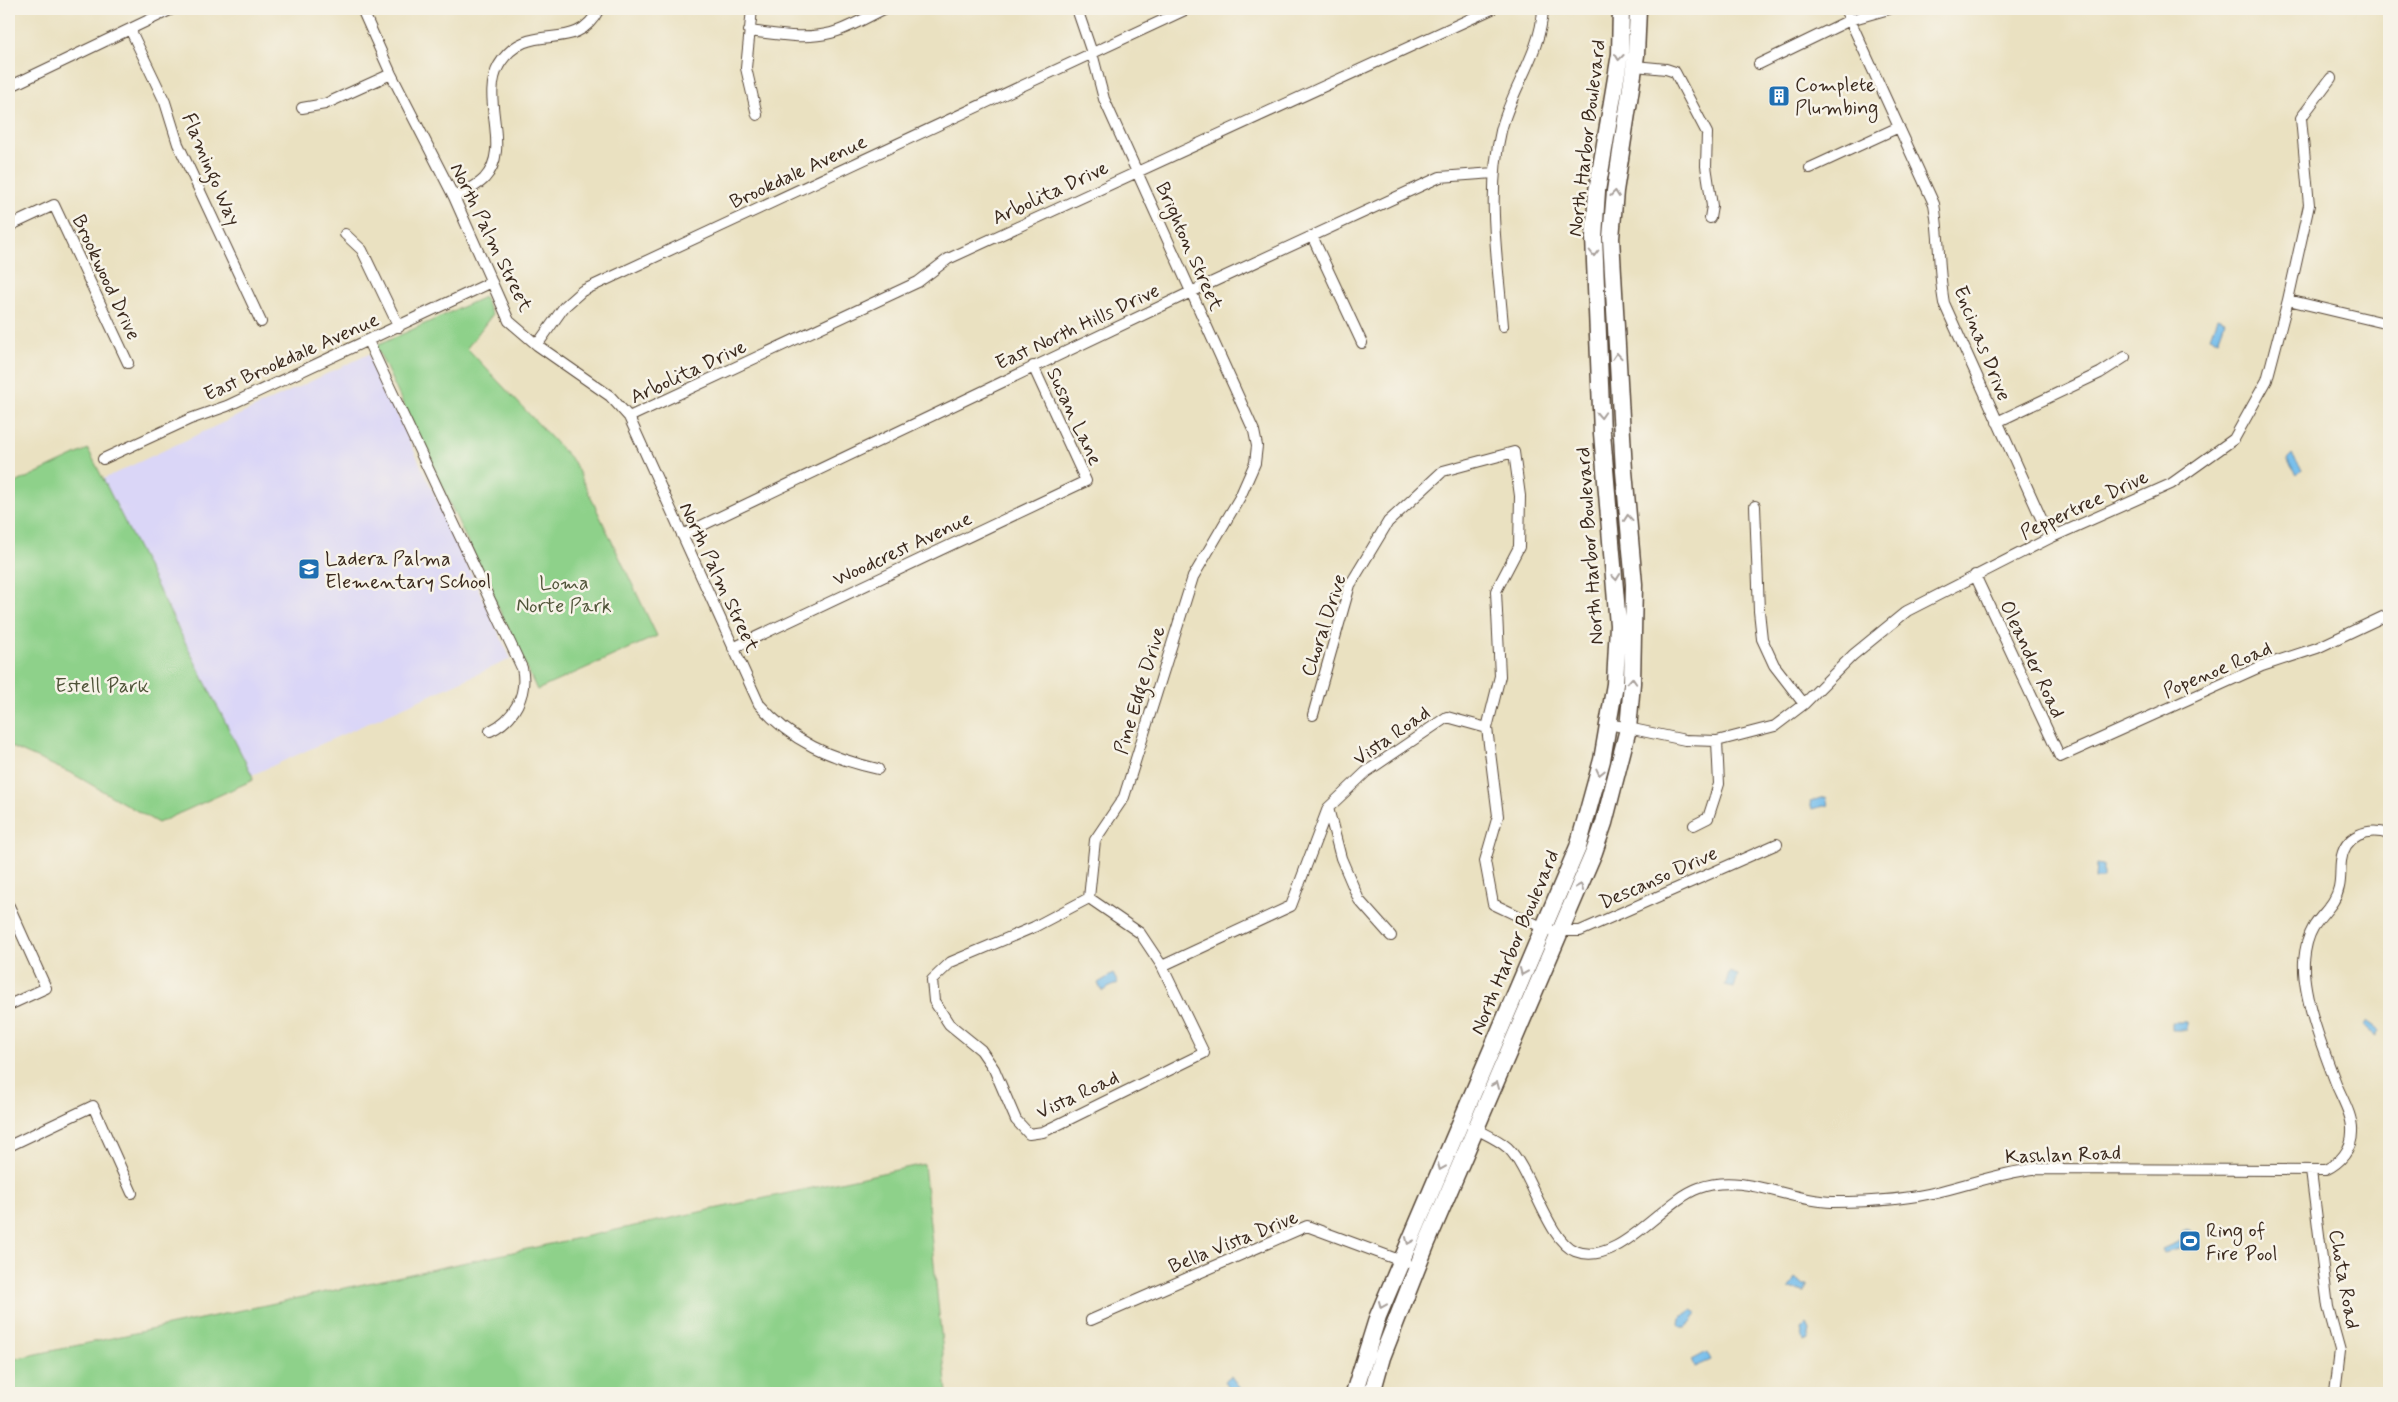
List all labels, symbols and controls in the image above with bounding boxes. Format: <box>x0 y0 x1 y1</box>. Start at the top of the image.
street label: North Harbor Boulevard <box>1562 38 1613 238</box>
one-way arrow <box>1614 54 1625 62</box>
place label: Complete Plumbing <box>1795 72 1878 123</box>
building icon: Complete Plumbing <box>1767 84 1791 108</box>
street label: Flamingo Way <box>173 109 247 231</box>
street label: Brookdale Avenue <box>726 129 872 216</box>
street label: Arbolita Drive <box>988 155 1113 232</box>
street label: North Palm Street <box>443 159 539 317</box>
street label: Brighton Street <box>1147 178 1229 316</box>
one-way arrow <box>1609 190 1620 198</box>
street label: Brookwood Drive <box>65 211 146 345</box>
one-way arrow <box>1589 250 1599 257</box>
street label: East North Hills Drive <box>991 277 1164 377</box>
street label: Encinas Drive <box>1946 282 2017 405</box>
street label: East Brookdale Avenue <box>200 306 384 408</box>
street label: Arbolita Drive <box>626 334 751 411</box>
one-way arrow <box>1611 352 1622 360</box>
street label: Susan Lane <box>1039 363 1108 470</box>
one-way arrow <box>1596 412 1607 420</box>
street label: North Harbor Boulevard <box>1570 446 1611 646</box>
street label: Peppertree Drive <box>2016 464 2153 547</box>
street label: North Palm Street <box>672 498 765 657</box>
street label: Woodcrest Avenue <box>829 505 977 593</box>
one-way arrow <box>1623 514 1634 522</box>
place label: Ladera Palma Elementary School <box>325 546 491 596</box>
school or university icon: Ladera Palma Elementary School <box>297 557 321 581</box>
park label: Loma Norte Park <box>516 570 612 620</box>
street label: Choral Drive <box>1295 571 1354 680</box>
one-way arrow <box>1610 573 1621 581</box>
street label: Oleander Road <box>1993 596 2071 723</box>
street label: Pine Edge Drive <box>1108 623 1175 759</box>
street label: Popenoe Road <box>2159 635 2276 705</box>
park label: Estell Park <box>55 673 149 700</box>
one-way arrow <box>1626 676 1637 684</box>
street label: Vista Road <box>1348 700 1436 773</box>
one-way arrow <box>1595 768 1605 776</box>
street label: Descanso Drive <box>1595 840 1722 917</box>
street label: North Harbor Boulevard <box>1464 846 1567 1039</box>
one-way arrow <box>1573 883 1584 892</box>
one-way arrow <box>1519 967 1529 976</box>
street label: Vista Road <box>1032 1064 1123 1126</box>
one-way arrow <box>1489 1081 1500 1090</box>
street label: Kashlan Road <box>2005 1140 2122 1171</box>
one-way arrow <box>1437 1162 1448 1171</box>
street label: Bella Vista Drive <box>1165 1204 1302 1281</box>
place label: Ring of Fire Pool <box>2206 1218 2277 1268</box>
street label: Chota Road <box>2321 1227 2366 1331</box>
sports icon: Ring of Fire Pool <box>2178 1229 2202 1253</box>
one-way arrow <box>1405 1236 1416 1245</box>
one-way arrow <box>1378 1300 1389 1309</box>

